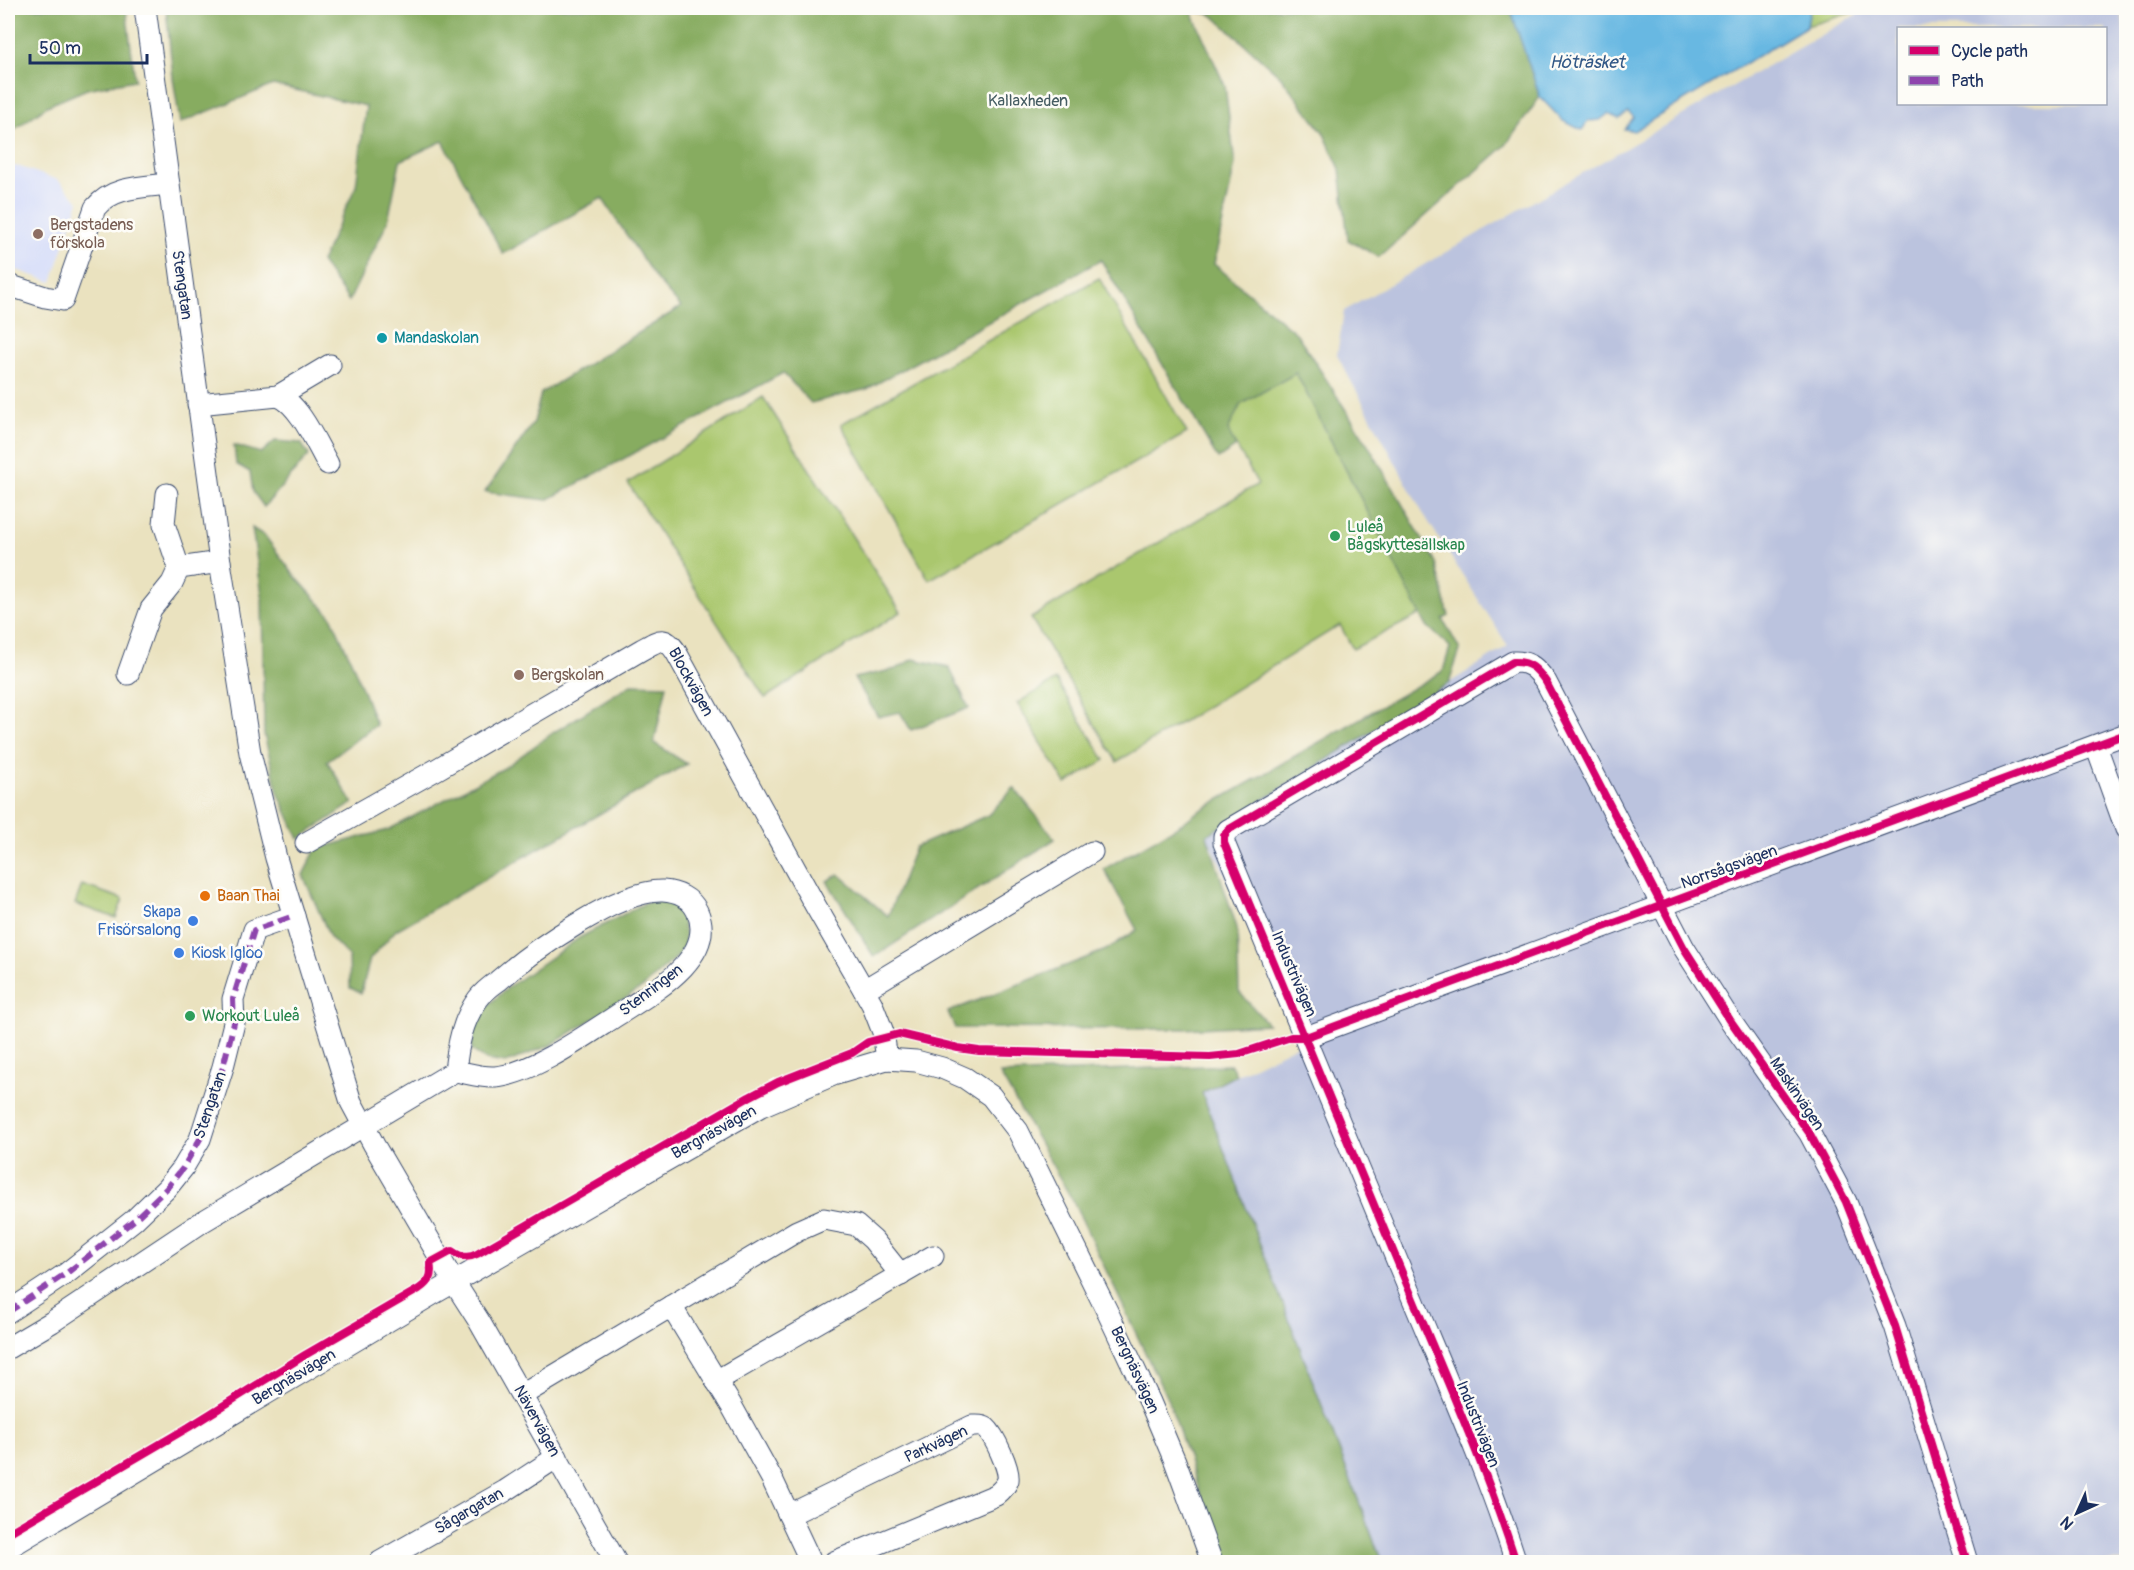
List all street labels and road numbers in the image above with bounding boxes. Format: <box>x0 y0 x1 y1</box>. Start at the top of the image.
street label: Stengatan <box>167 249 197 321</box>
street label: Blockvägen <box>664 644 718 720</box>
street label: Norrsågsvägen <box>1678 840 1780 894</box>
street label: Industrivägen <box>1267 928 1321 1020</box>
street label: Stenringen <box>615 960 687 1020</box>
street label: Maskinvägen <box>1765 1054 1829 1134</box>
street label: Stengatan <box>189 1069 231 1141</box>
street label: Bergnäsvägen <box>668 1100 760 1164</box>
street label: Bergnäsvägen <box>1106 1323 1164 1417</box>
street label: Bergnäsvägen <box>249 1344 339 1410</box>
street label: Industrivägen <box>1452 1378 1504 1470</box>
street label: Nävervägen <box>509 1382 565 1460</box>
street label: Parkvägen <box>901 1421 971 1467</box>
street label: Sågargatan <box>431 1483 507 1539</box>

